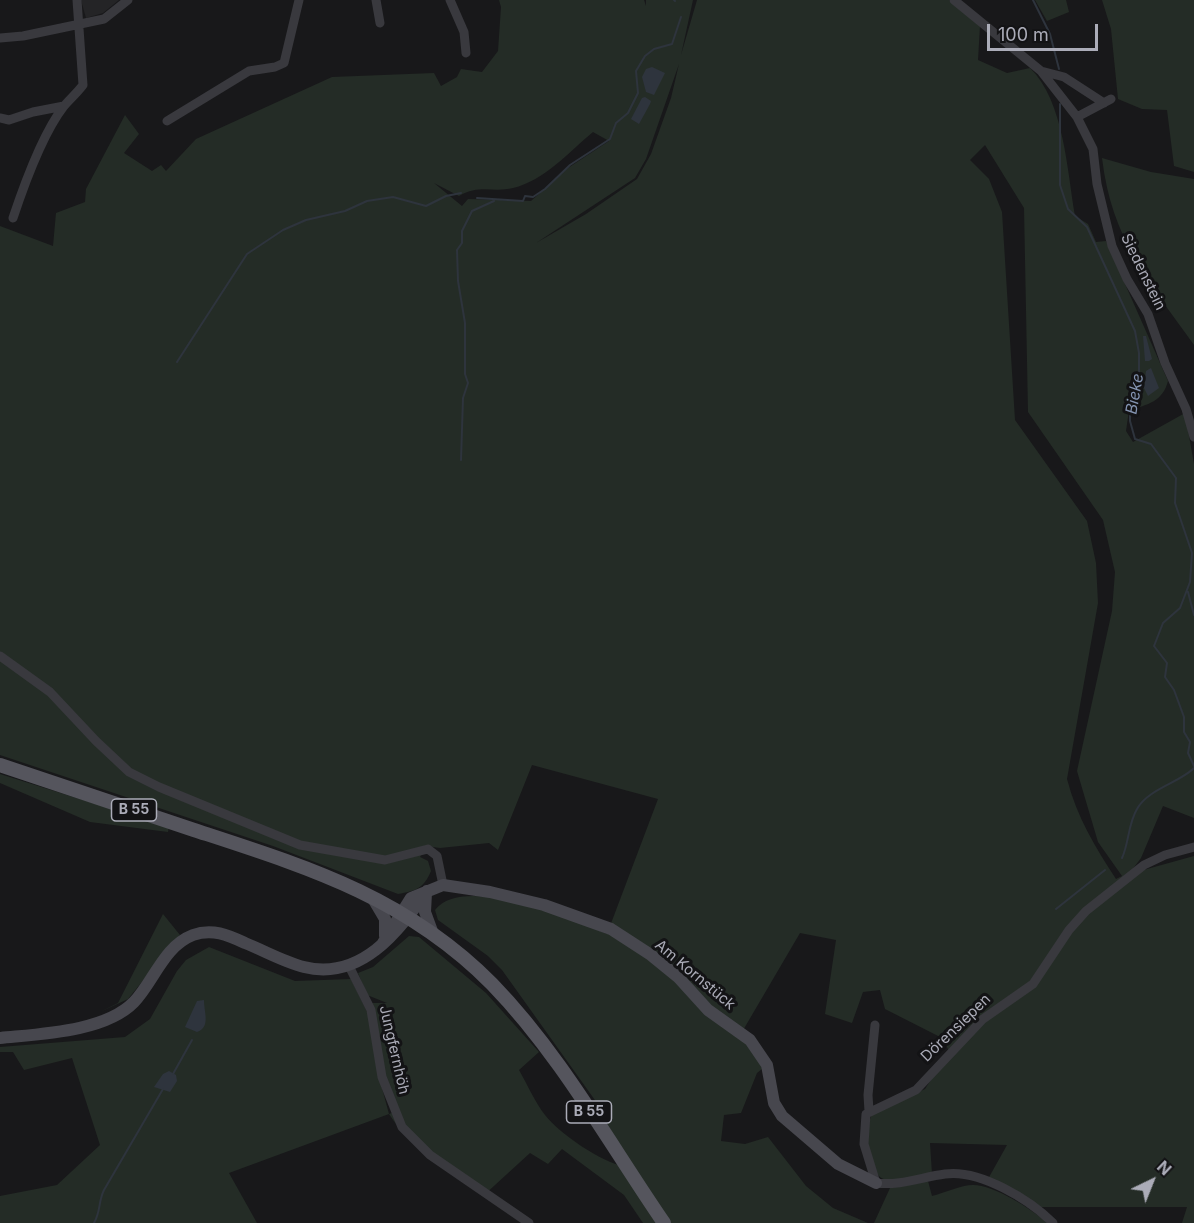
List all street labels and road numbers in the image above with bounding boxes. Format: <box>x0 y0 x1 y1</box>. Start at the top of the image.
street label: Siedenstein <box>1117 231 1169 313</box>
road number: B 55 <box>112 799 156 821</box>
street label: Am Kornstück <box>651 936 739 1014</box>
street label: Dörensiepen <box>917 990 995 1066</box>
street label: Jungfernhöh <box>375 1004 413 1096</box>
road number: B 55 <box>566 1101 612 1123</box>

